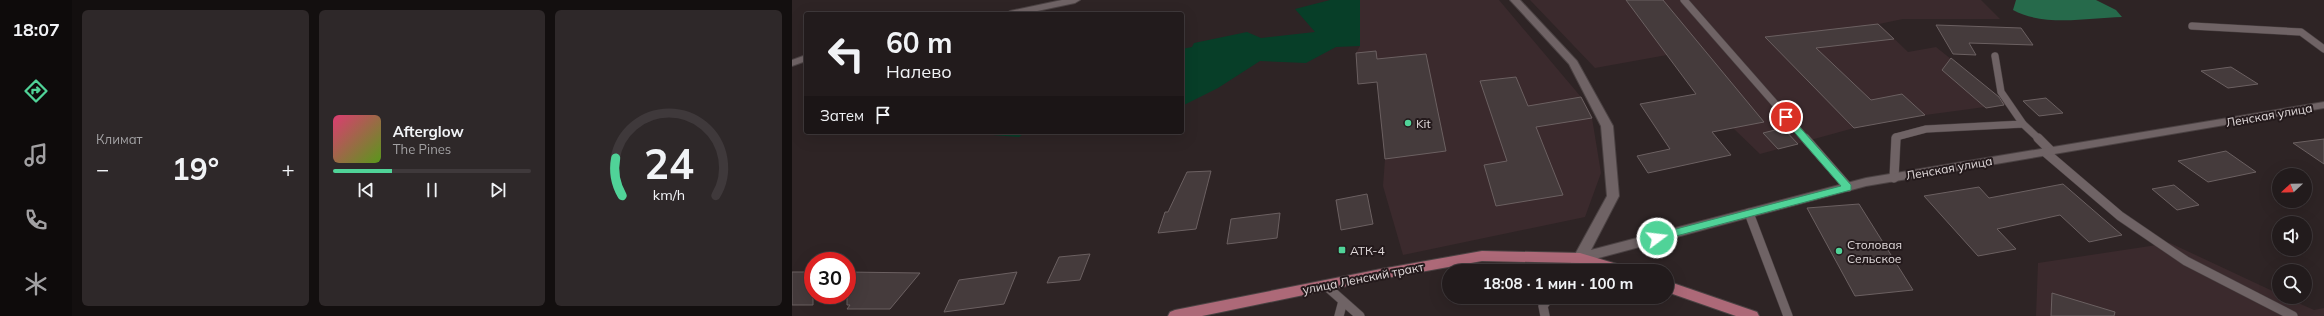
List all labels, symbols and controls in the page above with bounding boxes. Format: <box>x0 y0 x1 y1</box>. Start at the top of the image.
text: 18:07 <box>12 18 60 41</box>
text: 60 m <box>886 25 952 60</box>
icon: left <box>820 28 872 80</box>
text: Налево <box>886 60 952 83</box>
icon: directions <box>22 77 50 105</box>
pin <box>1769 100 1803 134</box>
street label: Ленская улица <box>2225 100 2313 130</box>
icon: arrive <box>872 104 894 126</box>
text: Затем <box>820 106 864 125</box>
icon: arrive <box>1775 106 1797 128</box>
place label: Kit <box>1416 116 1431 131</box>
marker: Kit <box>1403 118 1413 128</box>
text: Afterglow <box>393 122 464 141</box>
text: Климат <box>96 131 143 147</box>
text: 24 <box>644 137 694 189</box>
icon: music <box>22 141 50 169</box>
text: The Pines <box>393 141 451 157</box>
text: 19° <box>172 150 219 188</box>
street label: Ленская улица <box>1905 153 1993 183</box>
text: − <box>96 155 109 183</box>
text: + <box>281 155 295 183</box>
north arrow <box>2272 168 2312 208</box>
map controls <box>2272 168 2312 304</box>
icon: previous <box>355 179 377 201</box>
icon: pause <box>421 179 443 201</box>
icon: next <box>487 179 509 201</box>
text: km/h <box>653 186 685 204</box>
icon: phone <box>22 206 50 234</box>
button: sound <box>2272 216 2312 256</box>
position arrow <box>1636 217 1678 259</box>
place label: Столовая Сельское <box>1847 237 1902 266</box>
place label: АТК-4 <box>1350 243 1385 258</box>
marker: АТК-4 <box>1337 245 1347 255</box>
marker: Столовая Сельское <box>1834 246 1844 256</box>
speed limit sign: 30 <box>804 252 856 304</box>
street label: улица Ленский тракт <box>1301 259 1425 297</box>
button: search <box>2272 264 2312 304</box>
icon: climate <box>22 270 50 298</box>
text: 18:08 · 1 мин · 100 m <box>1483 274 1633 293</box>

